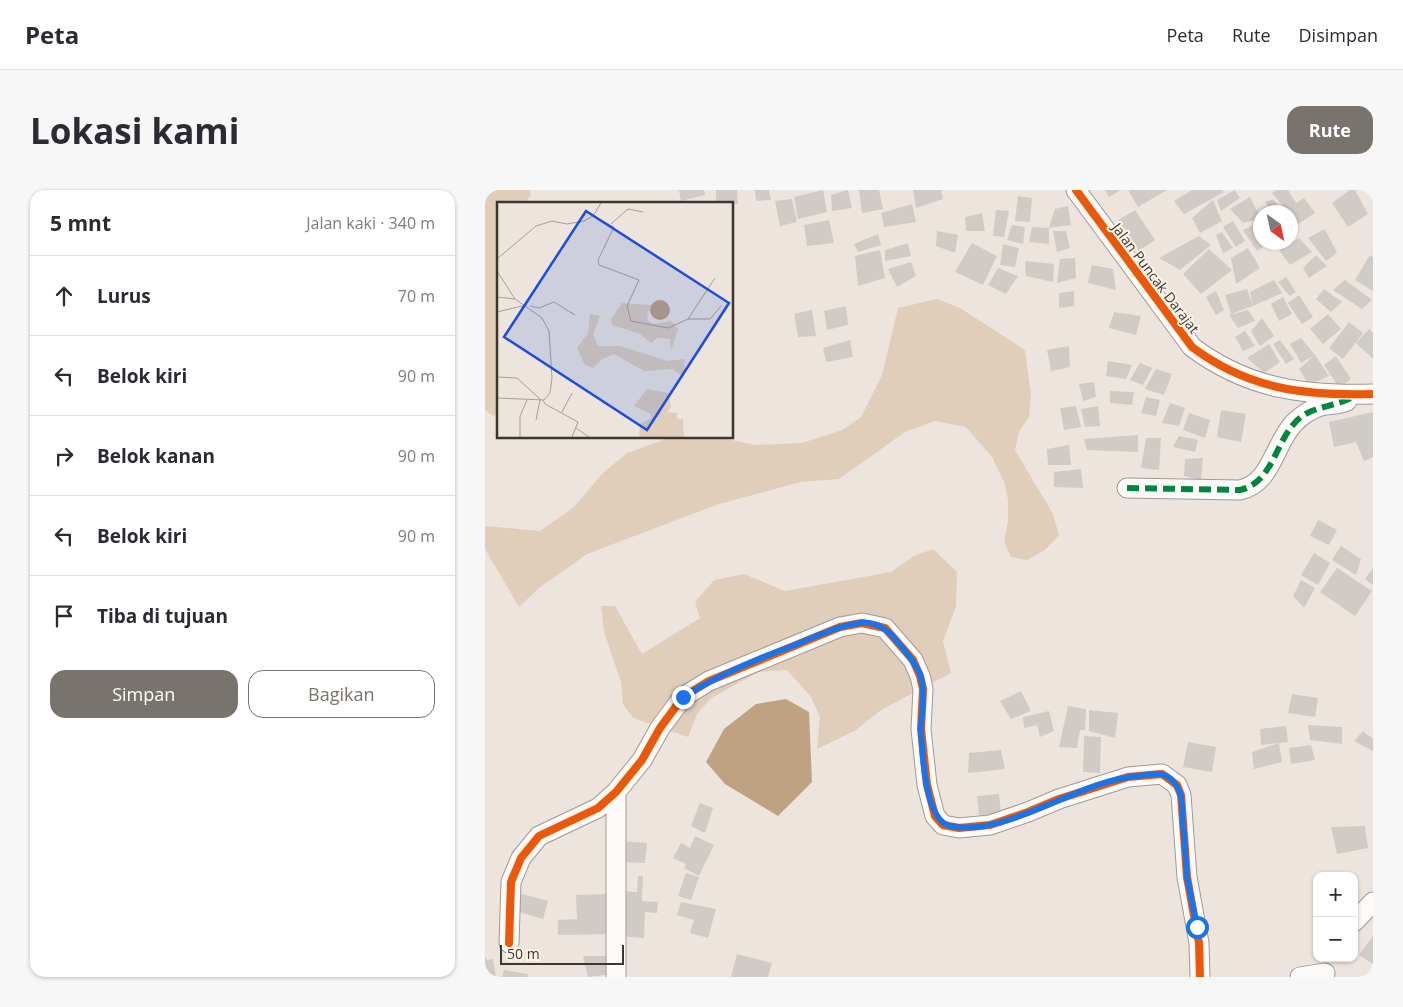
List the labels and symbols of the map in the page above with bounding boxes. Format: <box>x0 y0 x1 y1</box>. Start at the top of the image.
inset map <box>497 202 734 439</box>
north arrow <box>1253 205 1298 250</box>
street label: Jalan Puncak Darajat <box>1107 217 1204 337</box>
route end <box>672 686 695 709</box>
route start <box>1186 916 1209 939</box>
scale bar <box>500 942 624 965</box>

